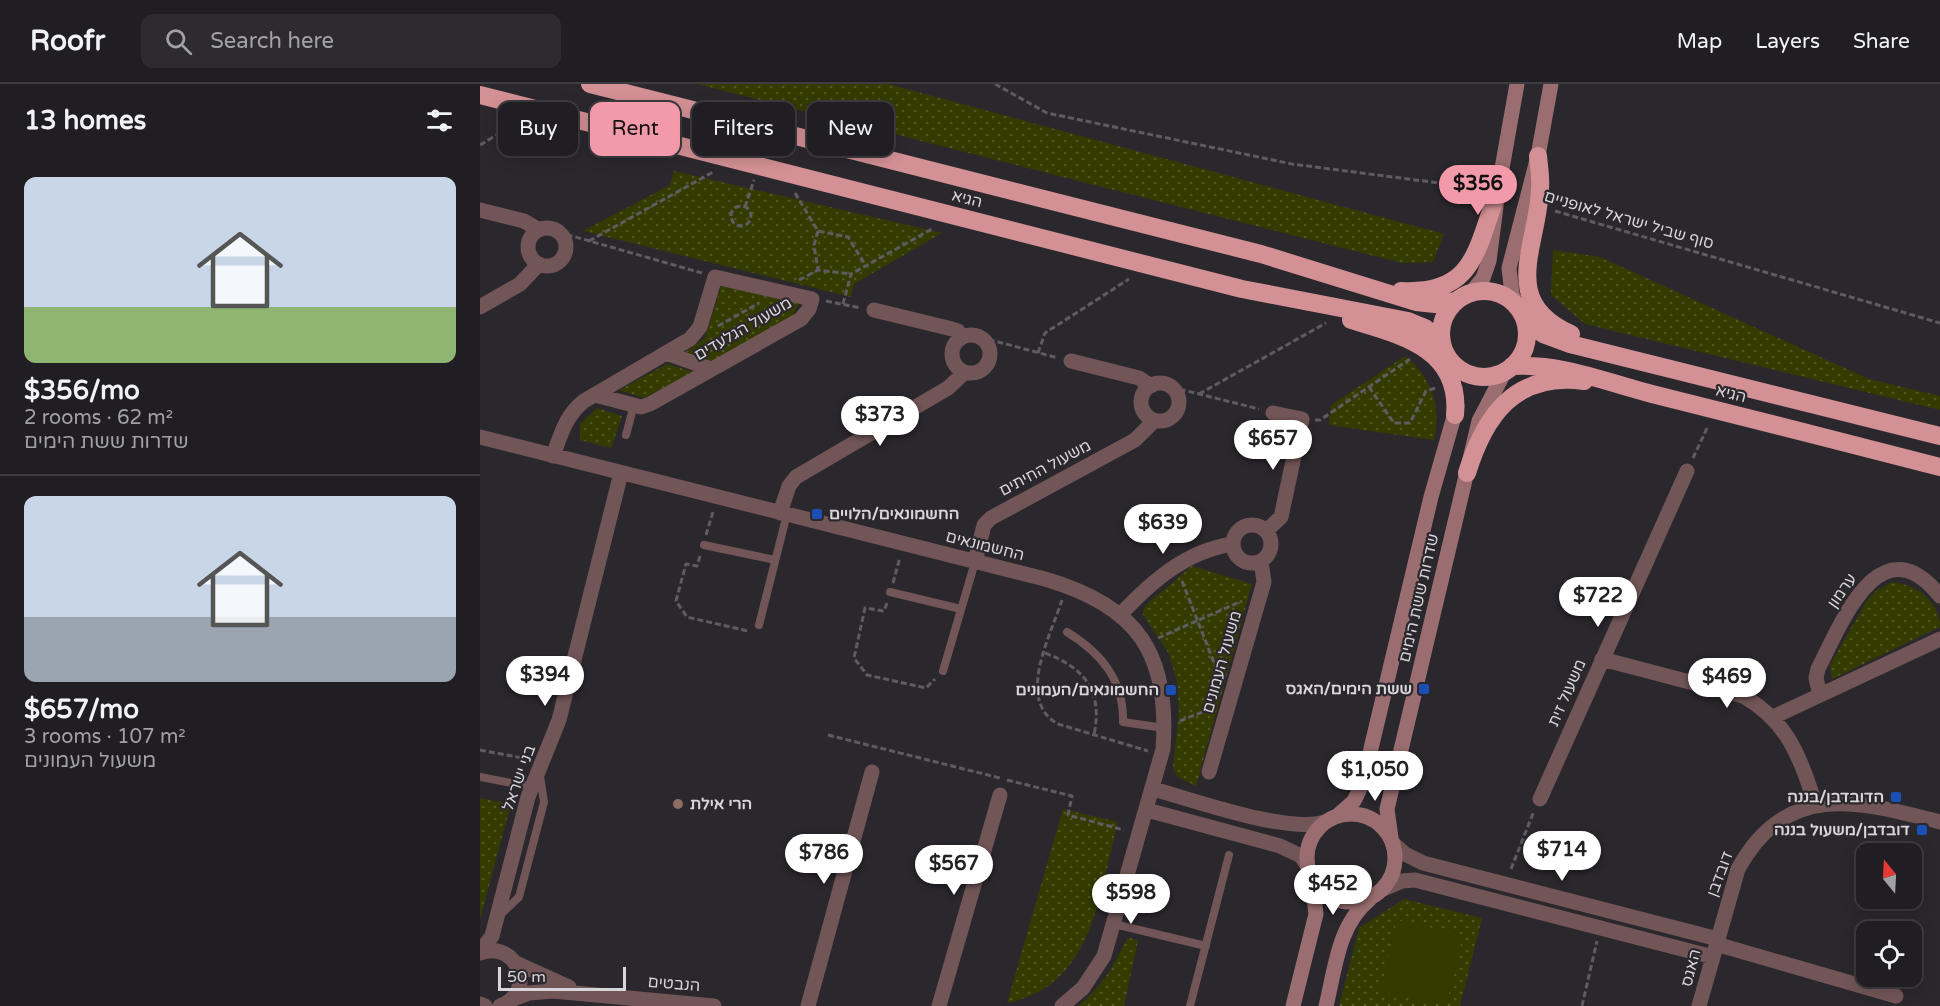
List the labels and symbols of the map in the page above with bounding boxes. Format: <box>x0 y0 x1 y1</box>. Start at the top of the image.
pin: $356 <box>1442 165 1514 216</box>
street label: הגיא <box>950 186 984 212</box>
street label: סוף שביל ישראל לאופניים <box>1542 186 1716 254</box>
street label: משעול הגלעדים <box>691 293 795 365</box>
street label: הגיא <box>1714 381 1748 407</box>
pin: $373 <box>844 396 916 447</box>
pin: $657 <box>1237 420 1309 471</box>
street label: משעול החיתים <box>996 435 1094 501</box>
place label: החשמונאים/הלויים <box>829 504 959 524</box>
pin: $639 <box>1127 504 1199 555</box>
marker: החשמונאים/הלויים <box>810 507 824 521</box>
street label: החשמונאים <box>944 527 1026 565</box>
street label: שדרות ששת הימים <box>1394 532 1444 664</box>
street label: ערמון <box>1823 570 1861 612</box>
pin: $722 <box>1562 577 1634 628</box>
street label: משעול העמונים <box>1198 608 1246 716</box>
pin: $394 <box>509 656 581 707</box>
street label: משעול זית <box>1543 656 1591 730</box>
pin: $469 <box>1691 658 1763 709</box>
place label: ששת הימים/האגס <box>1286 679 1412 699</box>
place label: החשמונאים/העמונים <box>1016 680 1159 700</box>
marker: ששת הימים/האגס <box>1417 682 1431 696</box>
marker: החשמונאים/העמונים <box>1164 683 1178 697</box>
street label: בני ישראל <box>498 742 540 814</box>
pin: $1,050 <box>1326 751 1424 802</box>
place label: הדובדבן/בננה <box>1787 787 1884 807</box>
marker: הדובדבן/בננה <box>1889 790 1903 804</box>
place label: הרי אילת <box>690 794 752 814</box>
marker: הרי אילת <box>671 797 685 811</box>
place label: דובדבן/משעול בננה <box>1774 820 1910 840</box>
marker: דובדבן/משעול בננה <box>1915 823 1929 837</box>
pin: $714 <box>1526 831 1598 882</box>
pin: $786 <box>788 834 860 885</box>
north arrow <box>1856 843 1922 909</box>
pin: $567 <box>918 845 990 896</box>
street label: דובדבן <box>1702 848 1738 900</box>
pin: $452 <box>1297 865 1369 916</box>
pin: $598 <box>1095 874 1167 925</box>
street label: האגס <box>1676 947 1706 989</box>
scale bar <box>498 964 626 992</box>
street label: הנבטים <box>647 972 701 996</box>

